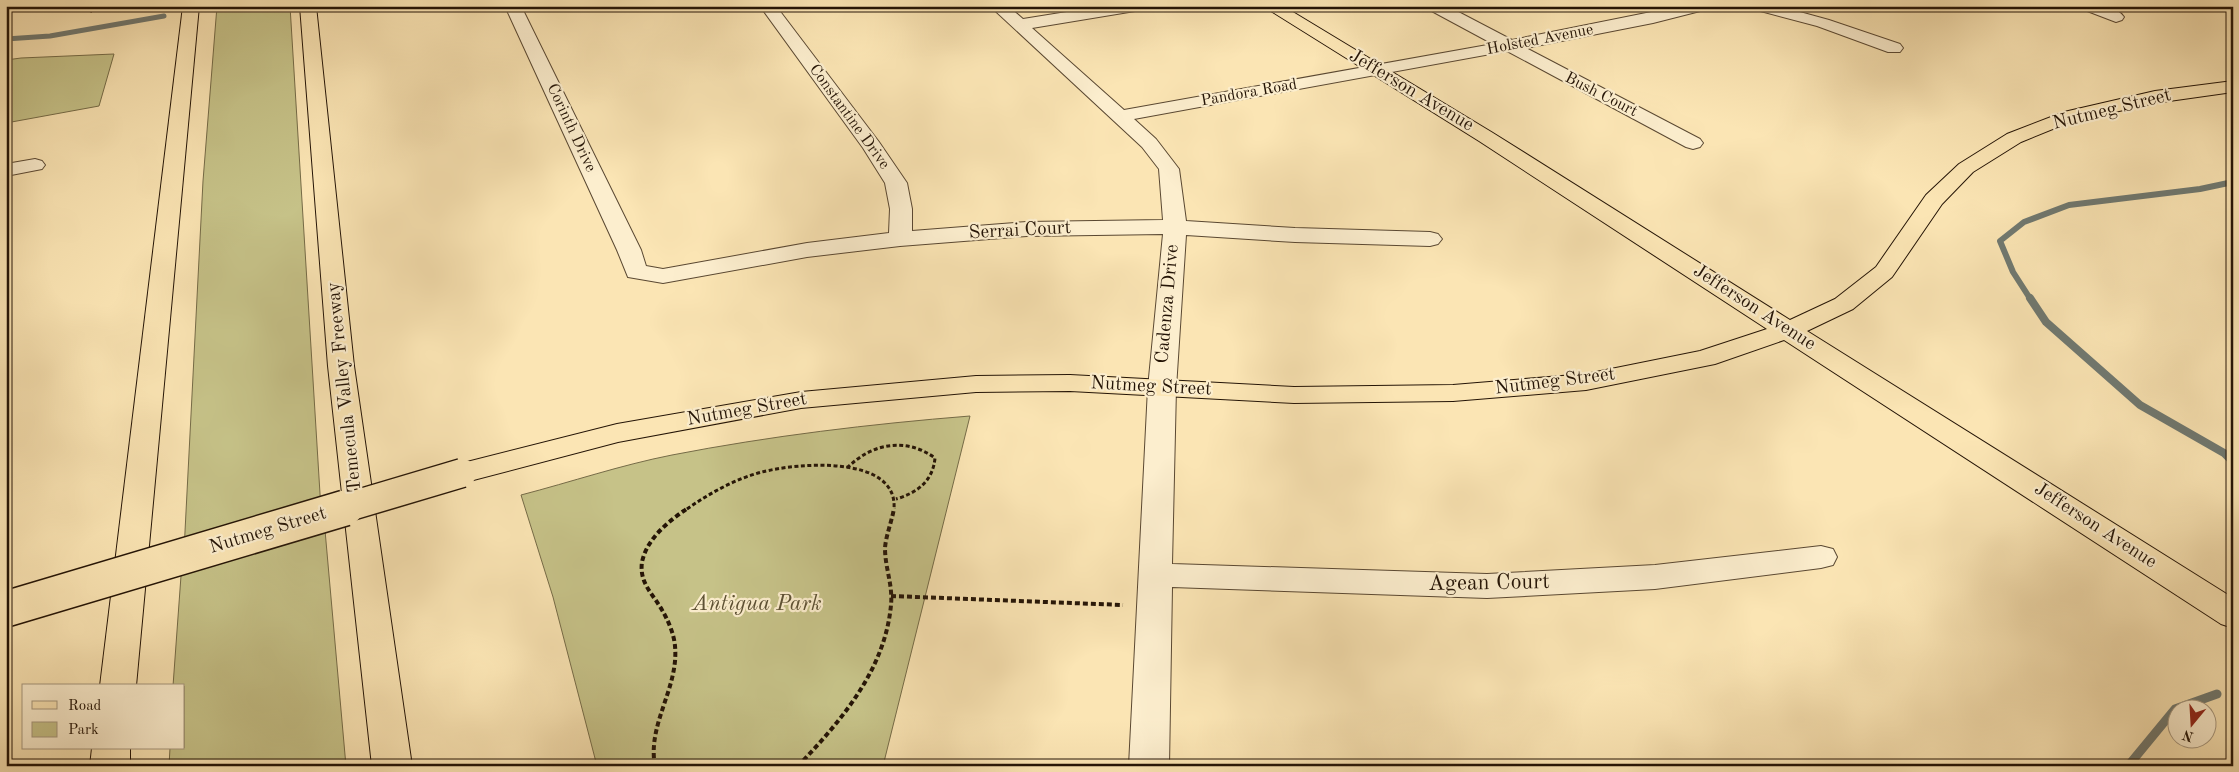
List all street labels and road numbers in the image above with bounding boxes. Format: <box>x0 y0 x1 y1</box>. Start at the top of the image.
street label: Holsted Avenue <box>1485 22 1595 58</box>
street label: Jefferson Avenue <box>1345 46 1477 136</box>
street label: Constantine Drive <box>806 62 892 172</box>
street label: Bush Court <box>1562 70 1640 120</box>
street label: Pandora Road <box>1200 77 1298 109</box>
street label: Corinth Drive <box>544 81 598 175</box>
street label: Nutmeg Street <box>2051 86 2173 134</box>
street label: Serrai Court <box>968 219 1072 243</box>
street label: Cadenza Drive <box>1153 244 1183 364</box>
street label: Jefferson Avenue <box>1689 261 1819 355</box>
street label: Temecula Valley Freeway <box>325 281 365 493</box>
street label: Nutmeg Street <box>1494 365 1616 399</box>
street label: Nutmeg Street <box>1090 374 1212 400</box>
street label: Nutmeg Street <box>686 390 808 430</box>
street label: Jefferson Avenue <box>2030 479 2160 573</box>
street label: Nutmeg Street <box>207 504 329 558</box>
street label: Agean Court <box>1428 571 1550 595</box>

